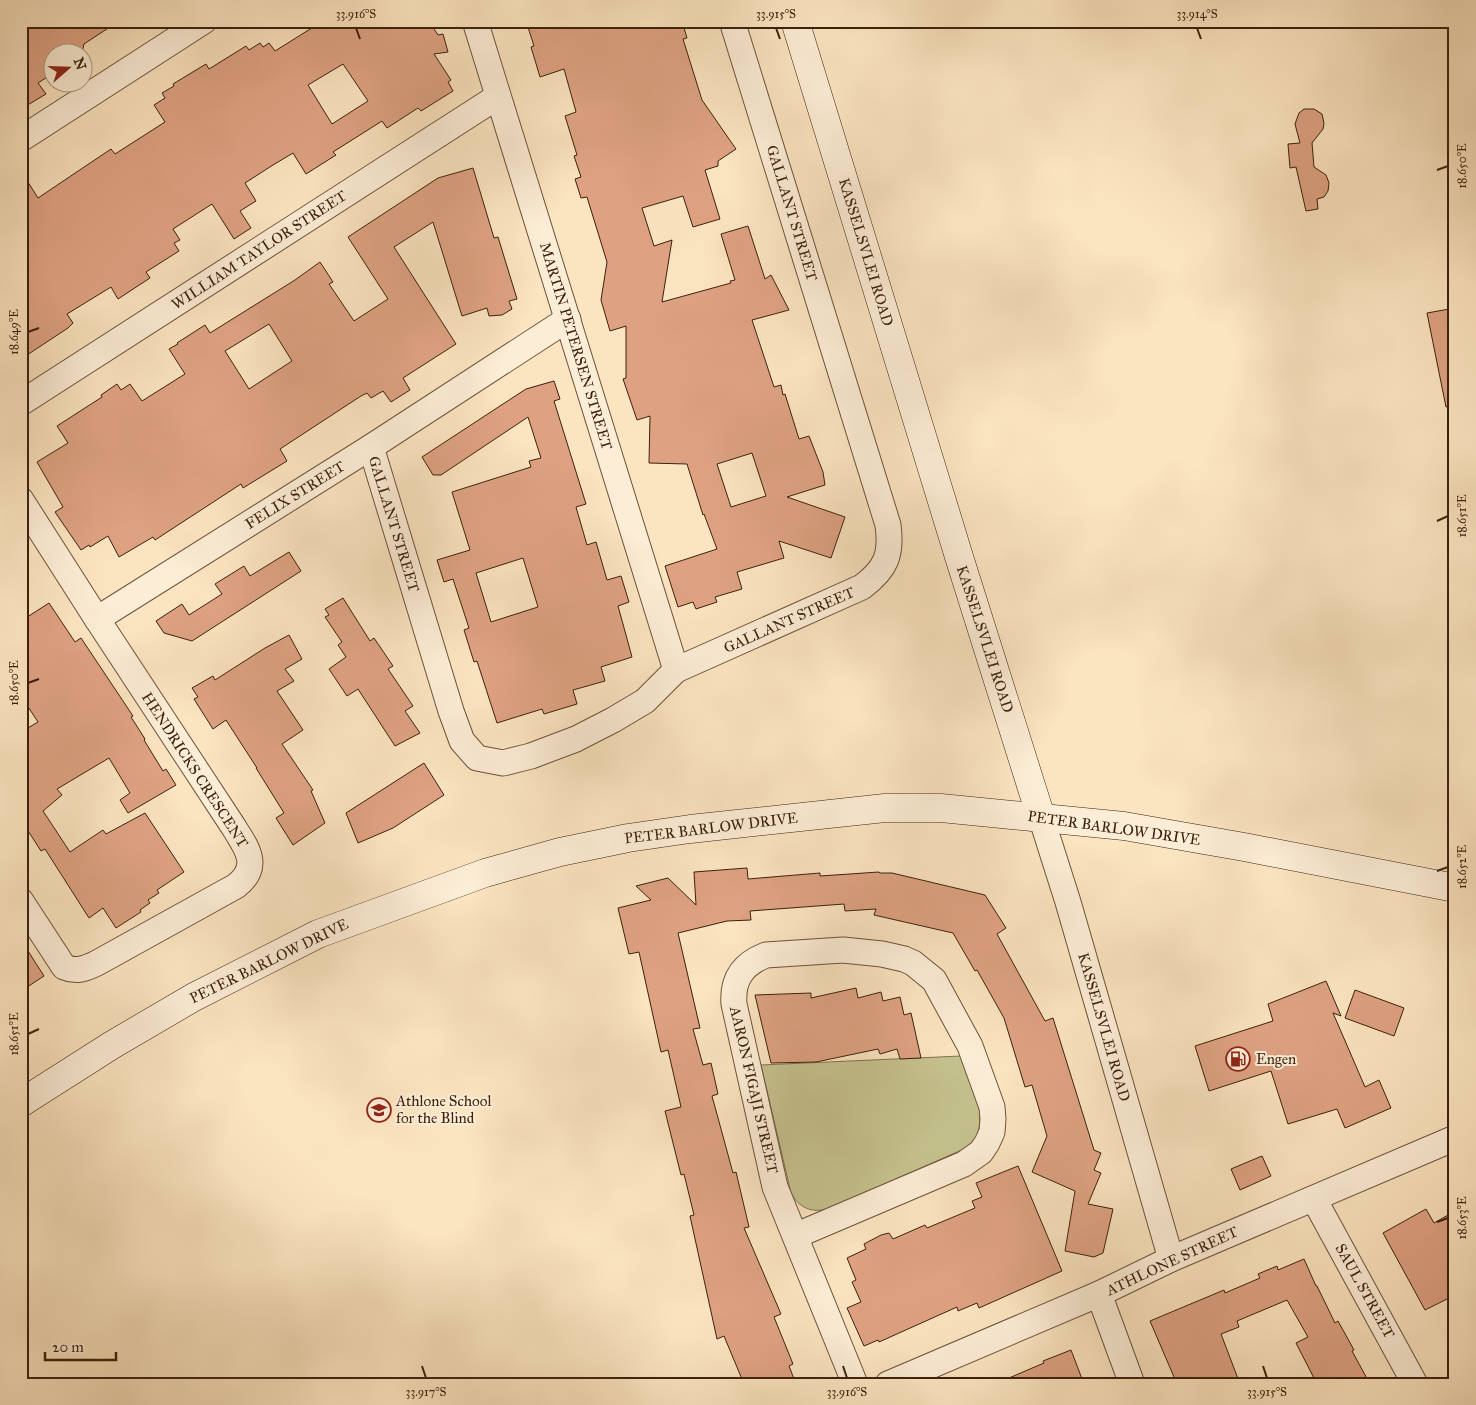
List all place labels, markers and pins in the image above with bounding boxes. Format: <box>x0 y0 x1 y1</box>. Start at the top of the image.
fuel station icon: Engen <box>1225 1046 1251 1072</box>
place label: Engen <box>1256 1050 1296 1068</box>
place label: Athlone School for the Blind <box>395 1092 492 1127</box>
school or university icon: Athlone School for the Blind <box>366 1097 392 1123</box>

